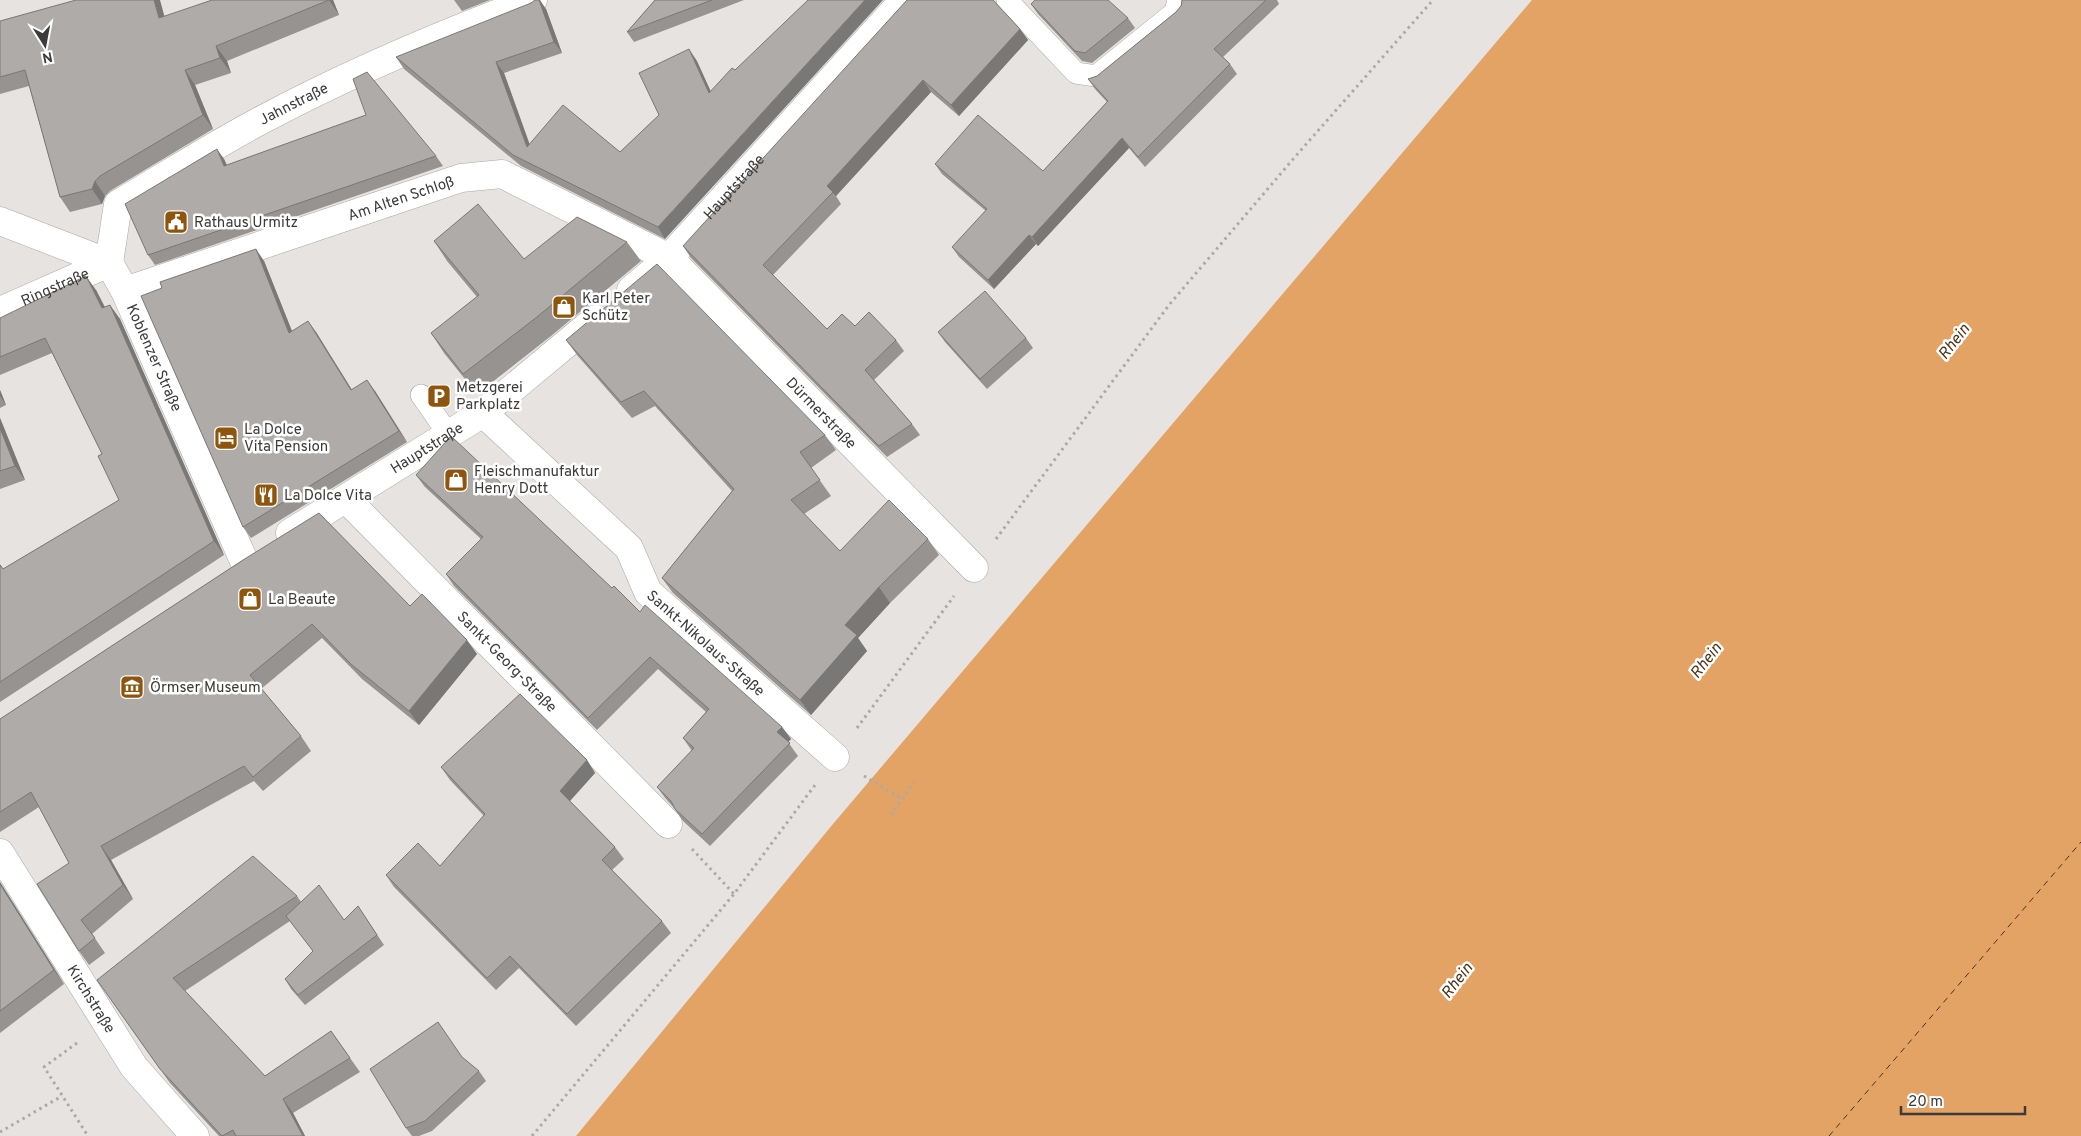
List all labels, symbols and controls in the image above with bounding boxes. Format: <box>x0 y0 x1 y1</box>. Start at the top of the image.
north arrow <box>20 20 70 70</box>
text: N <box>41 47 54 66</box>
street label: Jahnstraße <box>256 80 332 130</box>
street label: Hauptstraße <box>700 151 770 225</box>
street label: Am Alten Schloß <box>346 173 457 226</box>
public building icon: Rathaus Urmitz <box>163 209 189 235</box>
place label: Rathaus Urmitz <box>194 214 298 233</box>
street label: Ringstraße <box>18 265 93 312</box>
place label: Karl Peter Schütz <box>582 290 650 326</box>
shop icon: Karl Peter Schütz <box>551 294 577 320</box>
street label: Koblenzer Straße <box>121 302 185 415</box>
water label: Rhein <box>1934 320 1975 364</box>
street label: Dürmerstraße <box>781 374 860 454</box>
place label: Metzgerei Parkplatz <box>456 379 523 415</box>
parking icon: Metzgerei Parkplatz <box>426 383 452 409</box>
street label: Hauptstraße <box>388 420 467 479</box>
place label: La Dolce Vita Pension <box>244 421 328 457</box>
hotel icon: La Dolce Vita Pension <box>213 425 239 451</box>
place label: Fleischmanufaktur Henry Dott <box>474 463 600 499</box>
shop icon: Fleischmanufaktur Henry Dott <box>443 467 469 493</box>
restaurant icon: La Dolce Vita <box>253 482 279 508</box>
place label: La Dolce Vita <box>284 487 372 506</box>
shop icon: La Beaute <box>237 586 263 612</box>
street label: Sankt-Nikolaus-Straße <box>642 587 768 701</box>
place label: La Beaute <box>268 591 336 610</box>
street label: Sankt-Georg-Straße <box>452 608 560 717</box>
water label: Rhein <box>1686 639 1727 683</box>
museum icon: Örmser Museum <box>119 674 145 700</box>
place label: Örmser Museum <box>150 678 261 698</box>
water label: Rhein <box>1437 959 1478 1003</box>
street label: Kirchstraße <box>62 962 118 1037</box>
scale bar <box>1901 1084 2025 1116</box>
text: 20 m <box>1908 1093 1943 1112</box>

